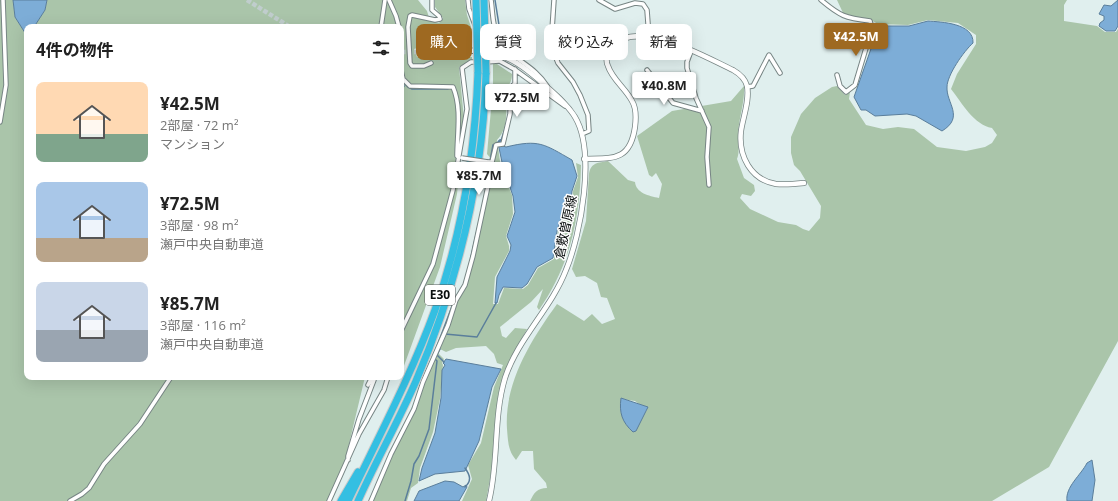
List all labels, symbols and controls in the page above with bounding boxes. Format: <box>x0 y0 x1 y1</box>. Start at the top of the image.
pin: ¥42.5M <box>823 23 889 57</box>
chip: 購入 <box>416 24 472 60</box>
chip: 賃貸 <box>480 24 536 60</box>
chip: 絞り込み <box>544 24 628 60</box>
chip: 新着 <box>636 24 692 60</box>
text: ¥42.5M <box>833 27 879 45</box>
icon: filters <box>370 37 392 59</box>
text: 4件の物件 <box>36 38 114 61</box>
pin: ¥40.8M <box>631 72 697 106</box>
text: ¥40.8M <box>641 76 687 94</box>
pin: ¥72.5M <box>484 84 550 118</box>
text: ¥72.5M <box>494 88 540 106</box>
text: ¥42.5M <box>160 92 220 115</box>
icon: home <box>68 98 116 146</box>
text: 2部屋 · 72 m² <box>160 116 238 134</box>
text: マンション <box>160 135 225 153</box>
pin: ¥85.7M <box>446 162 512 196</box>
text: ¥85.7M <box>456 166 502 184</box>
text: ¥72.5M <box>160 192 220 215</box>
street label: 倉敷曽原線 <box>549 193 581 261</box>
icon: home <box>68 198 116 246</box>
text: 3部屋 · 98 m² <box>160 216 238 234</box>
text: 瀬戸中央自動車道 <box>160 235 264 253</box>
road number: E30 <box>425 285 455 305</box>
text: ¥85.7M <box>160 292 220 315</box>
icon: home <box>68 298 116 346</box>
text: 3部屋 · 116 m² <box>160 316 246 334</box>
text: 瀬戸中央自動車道 <box>160 335 264 353</box>

